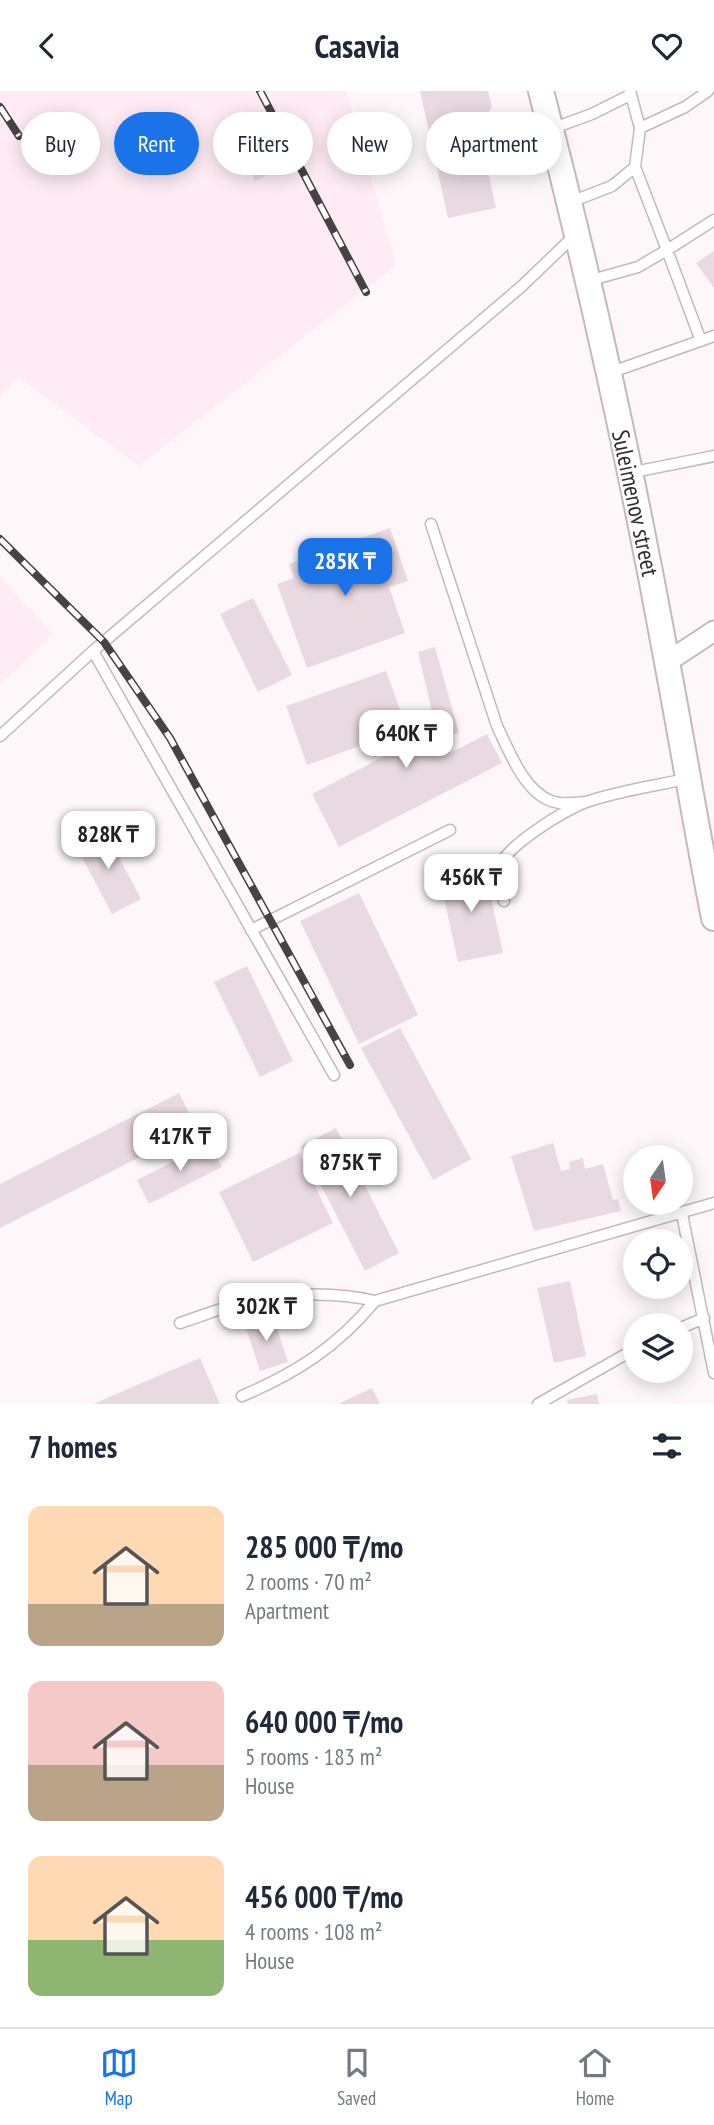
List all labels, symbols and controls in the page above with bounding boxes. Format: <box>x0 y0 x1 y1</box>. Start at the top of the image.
text: Casavia <box>314 25 400 67</box>
icon: back <box>28 27 66 65</box>
icon: heart <box>648 27 686 65</box>
chip: Buy <box>21 112 100 175</box>
chip: Rent <box>114 112 199 175</box>
chip: Filters <box>213 112 313 175</box>
chip: New <box>327 112 412 175</box>
chip: Apartment <box>426 112 562 175</box>
street label: Suleimenov street <box>605 427 666 579</box>
pin: 285K ₸ <box>288 539 402 598</box>
text: 285K ₸ <box>314 546 376 575</box>
pin: 640K ₸ <box>349 711 463 770</box>
text: 640K ₸ <box>375 718 437 747</box>
pin: 828K ₸ <box>51 811 165 871</box>
text: 828K ₸ <box>77 819 139 848</box>
pin: 456K ₸ <box>414 855 528 914</box>
text: 456K ₸ <box>440 862 502 891</box>
pin: 417K ₸ <box>123 1114 237 1173</box>
text: 417K ₸ <box>149 1121 211 1150</box>
pin: 875K ₸ <box>293 1139 407 1199</box>
north arrow <box>623 1145 693 1215</box>
map controls <box>623 1145 693 1383</box>
text: 875K ₸ <box>319 1147 381 1176</box>
button: locate <box>623 1229 693 1299</box>
pin: 302K ₸ <box>209 1283 323 1343</box>
text: 302K ₸ <box>235 1291 297 1320</box>
button: layers <box>623 1313 693 1383</box>
text: 7 homes <box>28 1427 117 1466</box>
icon: filters <box>648 1427 686 1465</box>
text: 285 000 ₸/mo <box>245 1527 403 1566</box>
icon: home <box>84 1534 168 1618</box>
text: 2 rooms · 70 m² <box>245 1567 372 1596</box>
text: Apartment <box>245 1596 329 1625</box>
text: 640 000 ₸/mo <box>245 1702 403 1741</box>
icon: home <box>84 1709 168 1793</box>
text: 5 rooms · 183 m² <box>245 1742 382 1771</box>
text: House <box>245 1771 295 1800</box>
text: 456 000 ₸/mo <box>245 1877 403 1916</box>
icon: home <box>84 1884 168 1968</box>
text: 4 rooms · 108 m² <box>245 1917 382 1946</box>
text: House <box>245 1946 295 1975</box>
tab: Map <box>100 2044 138 2110</box>
tab: Saved <box>337 2044 376 2110</box>
tab: Home <box>576 2044 614 2110</box>

